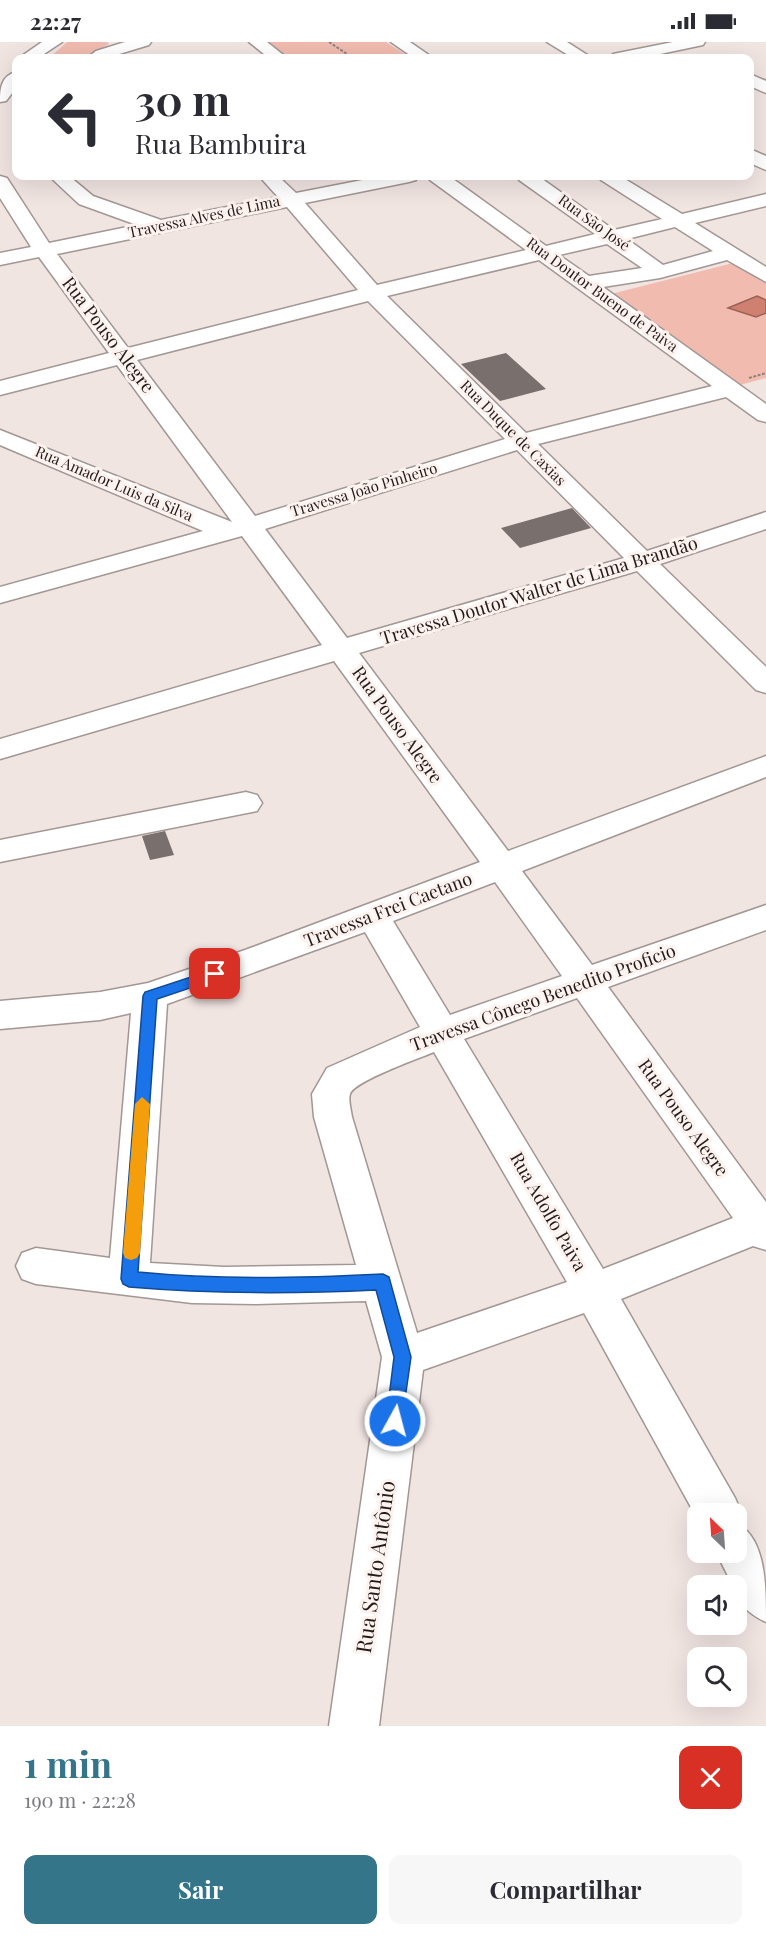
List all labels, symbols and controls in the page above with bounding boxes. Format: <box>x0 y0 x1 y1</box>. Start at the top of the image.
text: 22:27 <box>30 6 81 36</box>
text: 30 m <box>135 71 230 127</box>
icon: left <box>36 78 114 156</box>
text: Rua Bambuira <box>135 125 307 161</box>
street label: Rua São José <box>555 189 634 255</box>
street label: Travessa Alves de Lima <box>126 190 282 242</box>
street label: Rua Doutor Bueno de Paiva <box>523 232 683 356</box>
street label: Rua Pouso Alegre <box>57 271 160 397</box>
street label: Rua Duque de Caxias <box>457 375 571 489</box>
street label: Rua Amador Luis da Silva <box>32 441 197 526</box>
street label: Travessa João Pinheiro <box>288 457 440 521</box>
street label: Travessa Doutor Walter de Lima Brandão <box>377 530 700 650</box>
street label: Rua Pouso Alegre <box>347 661 449 788</box>
street label: Travessa Frei Caetano <box>300 866 475 952</box>
street label: Travessa Cônego Benedito Proficio <box>407 938 679 1056</box>
pin <box>189 948 240 999</box>
icon: arrive <box>198 957 231 990</box>
street label: Rua Pouso Alegre <box>633 1054 735 1181</box>
street label: Rua Adolfo Paiva <box>505 1148 593 1275</box>
position arrow <box>363 1389 427 1453</box>
street label: Rua Santo Antônio <box>348 1479 400 1655</box>
north arrow <box>687 1503 747 1563</box>
map controls <box>687 1503 747 1707</box>
button: sound <box>687 1575 747 1635</box>
button: search <box>687 1647 747 1707</box>
text: 1 min <box>24 1739 112 1787</box>
button: close <box>679 1746 742 1809</box>
text: 190 m · 22:28 <box>24 1786 136 1813</box>
button: Sair <box>24 1855 377 1924</box>
button: Compartilhar <box>389 1855 742 1924</box>

